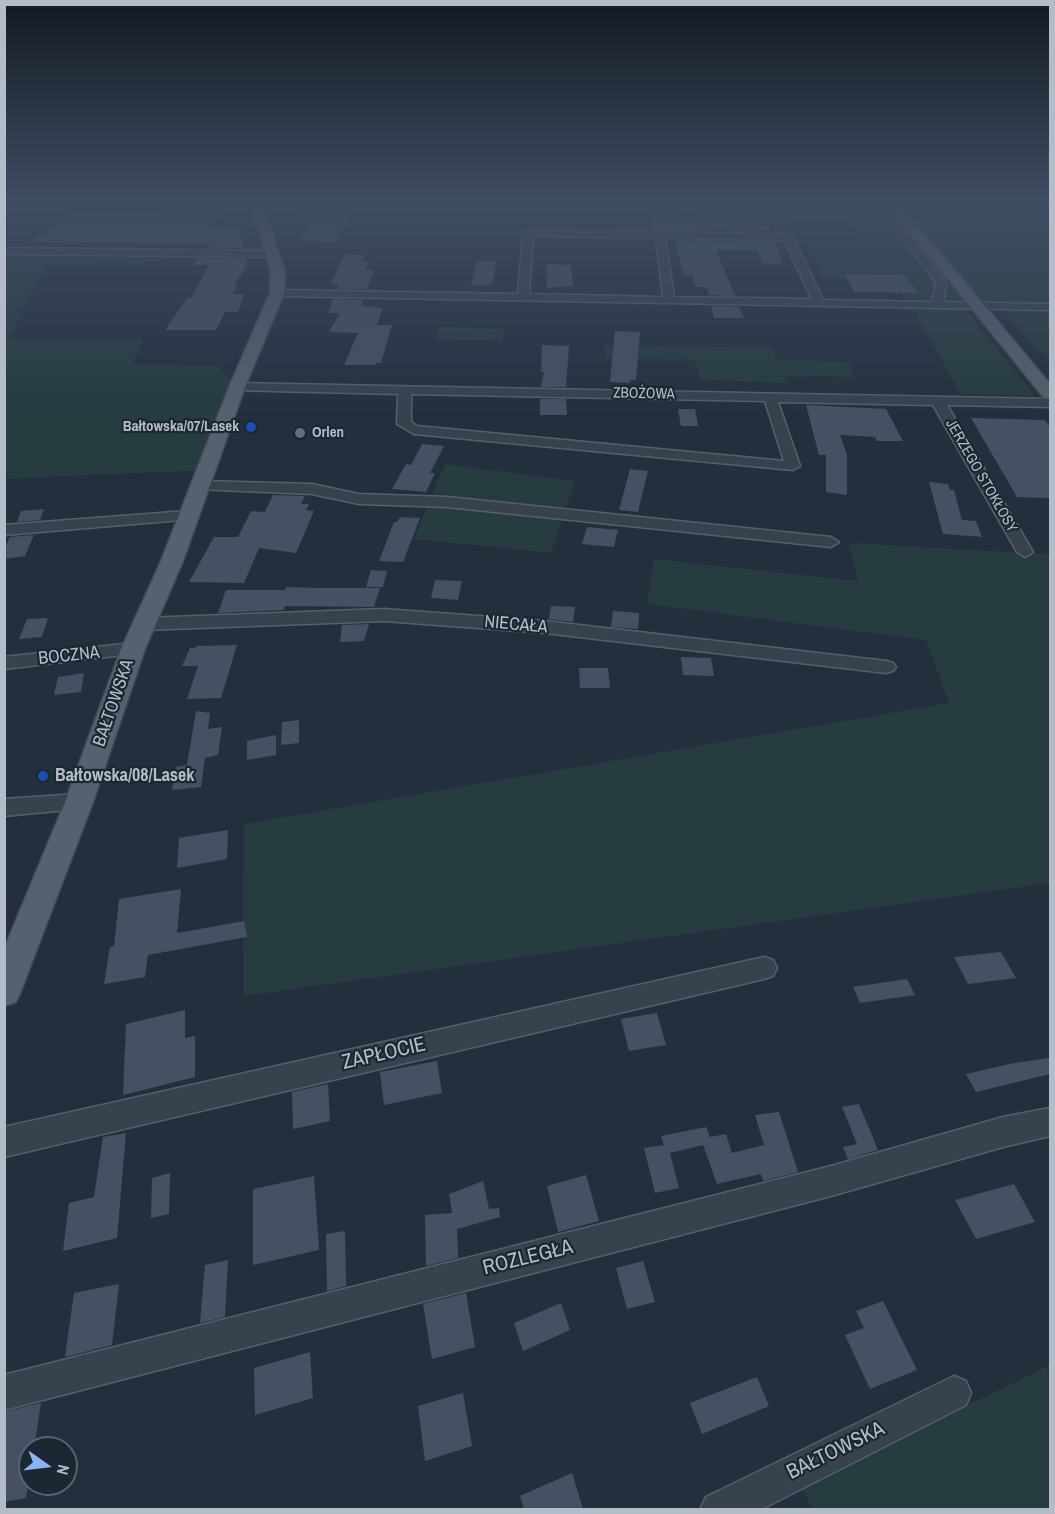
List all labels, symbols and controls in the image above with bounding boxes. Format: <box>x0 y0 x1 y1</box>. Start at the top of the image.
street label: ZBOŻOWA <box>613 384 675 404</box>
street label: JERZEGO STOKŁOSY <box>941 416 1021 536</box>
place label: Bałtowska/07/Lasek <box>123 418 239 436</box>
marker: Bałtowska/07/Lasek <box>244 420 258 434</box>
place label: Orlen <box>312 424 344 442</box>
marker: Orlen <box>293 426 307 440</box>
street label: NIECAŁA <box>484 611 548 639</box>
street label: BOCZNA <box>37 642 101 670</box>
street label: BAŁTOWSKA <box>89 657 139 749</box>
place label: Bałtowska/08/Lasek <box>55 765 194 787</box>
marker: Bałtowska/08/Lasek <box>36 769 50 783</box>
street label: ZAPŁOCIE <box>340 1032 428 1076</box>
street label: ROZLEGŁA <box>480 1235 576 1281</box>
street label: BAŁTOWSKA <box>783 1417 889 1485</box>
north arrow <box>18 1436 78 1496</box>
text: N <box>52 1463 75 1477</box>

